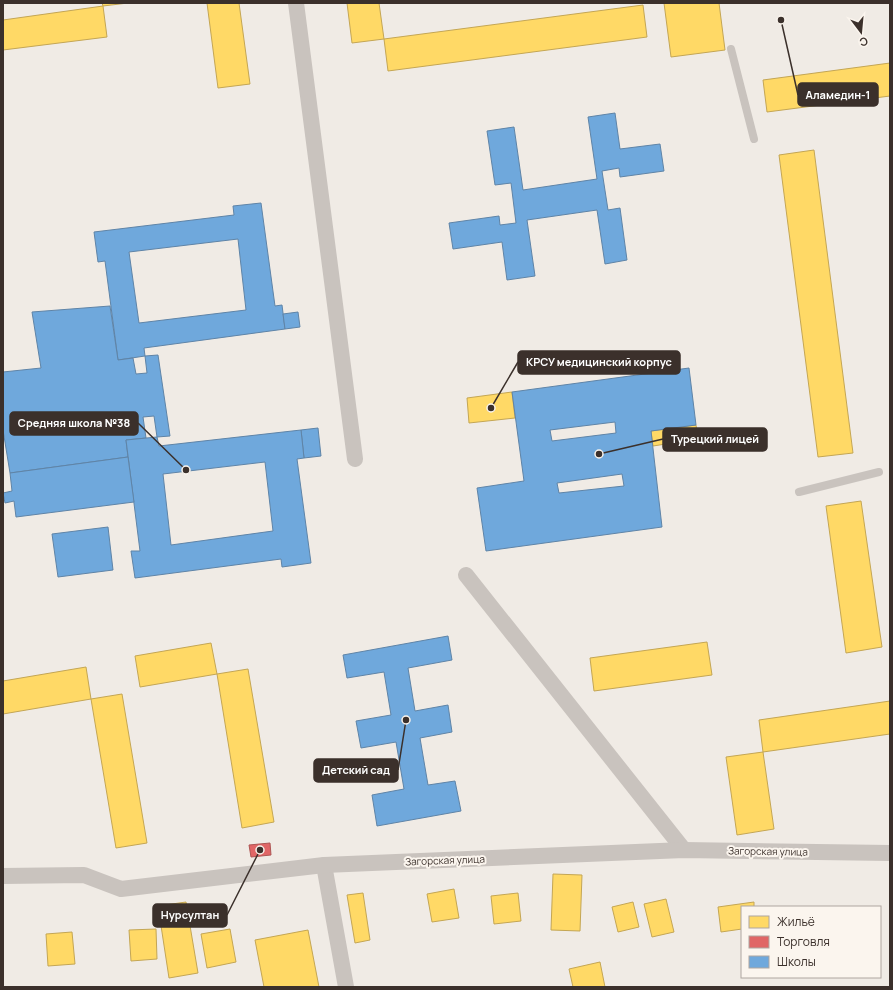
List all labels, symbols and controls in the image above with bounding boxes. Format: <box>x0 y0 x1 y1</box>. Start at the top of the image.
north arrow <box>841 12 881 52</box>
text: С <box>858 34 870 50</box>
callout: Аламедин-1 <box>798 83 878 106</box>
text: Аламедин-1 <box>806 87 870 102</box>
callout: КРСУ медицинский корпус <box>518 351 680 374</box>
text: КРСУ медицинский корпус <box>526 354 672 369</box>
callout: Средняя школа №38 <box>10 412 138 435</box>
text: Средняя школа №38 <box>18 415 130 430</box>
callout: Турецкий лицей <box>663 428 767 451</box>
text: Турецкий лицей <box>671 431 759 446</box>
callout: Детский сад <box>314 759 398 782</box>
text: Детский сад <box>322 762 390 777</box>
street label: Загорская улица <box>728 843 808 859</box>
street label: Загорская улица <box>405 852 485 868</box>
callout: Нурсултан <box>153 904 227 927</box>
legend <box>741 906 881 978</box>
text: Нурсултан <box>161 907 219 922</box>
text: Жильё <box>777 913 815 930</box>
text: Торговля <box>777 933 830 950</box>
text: Школы <box>777 953 816 970</box>

